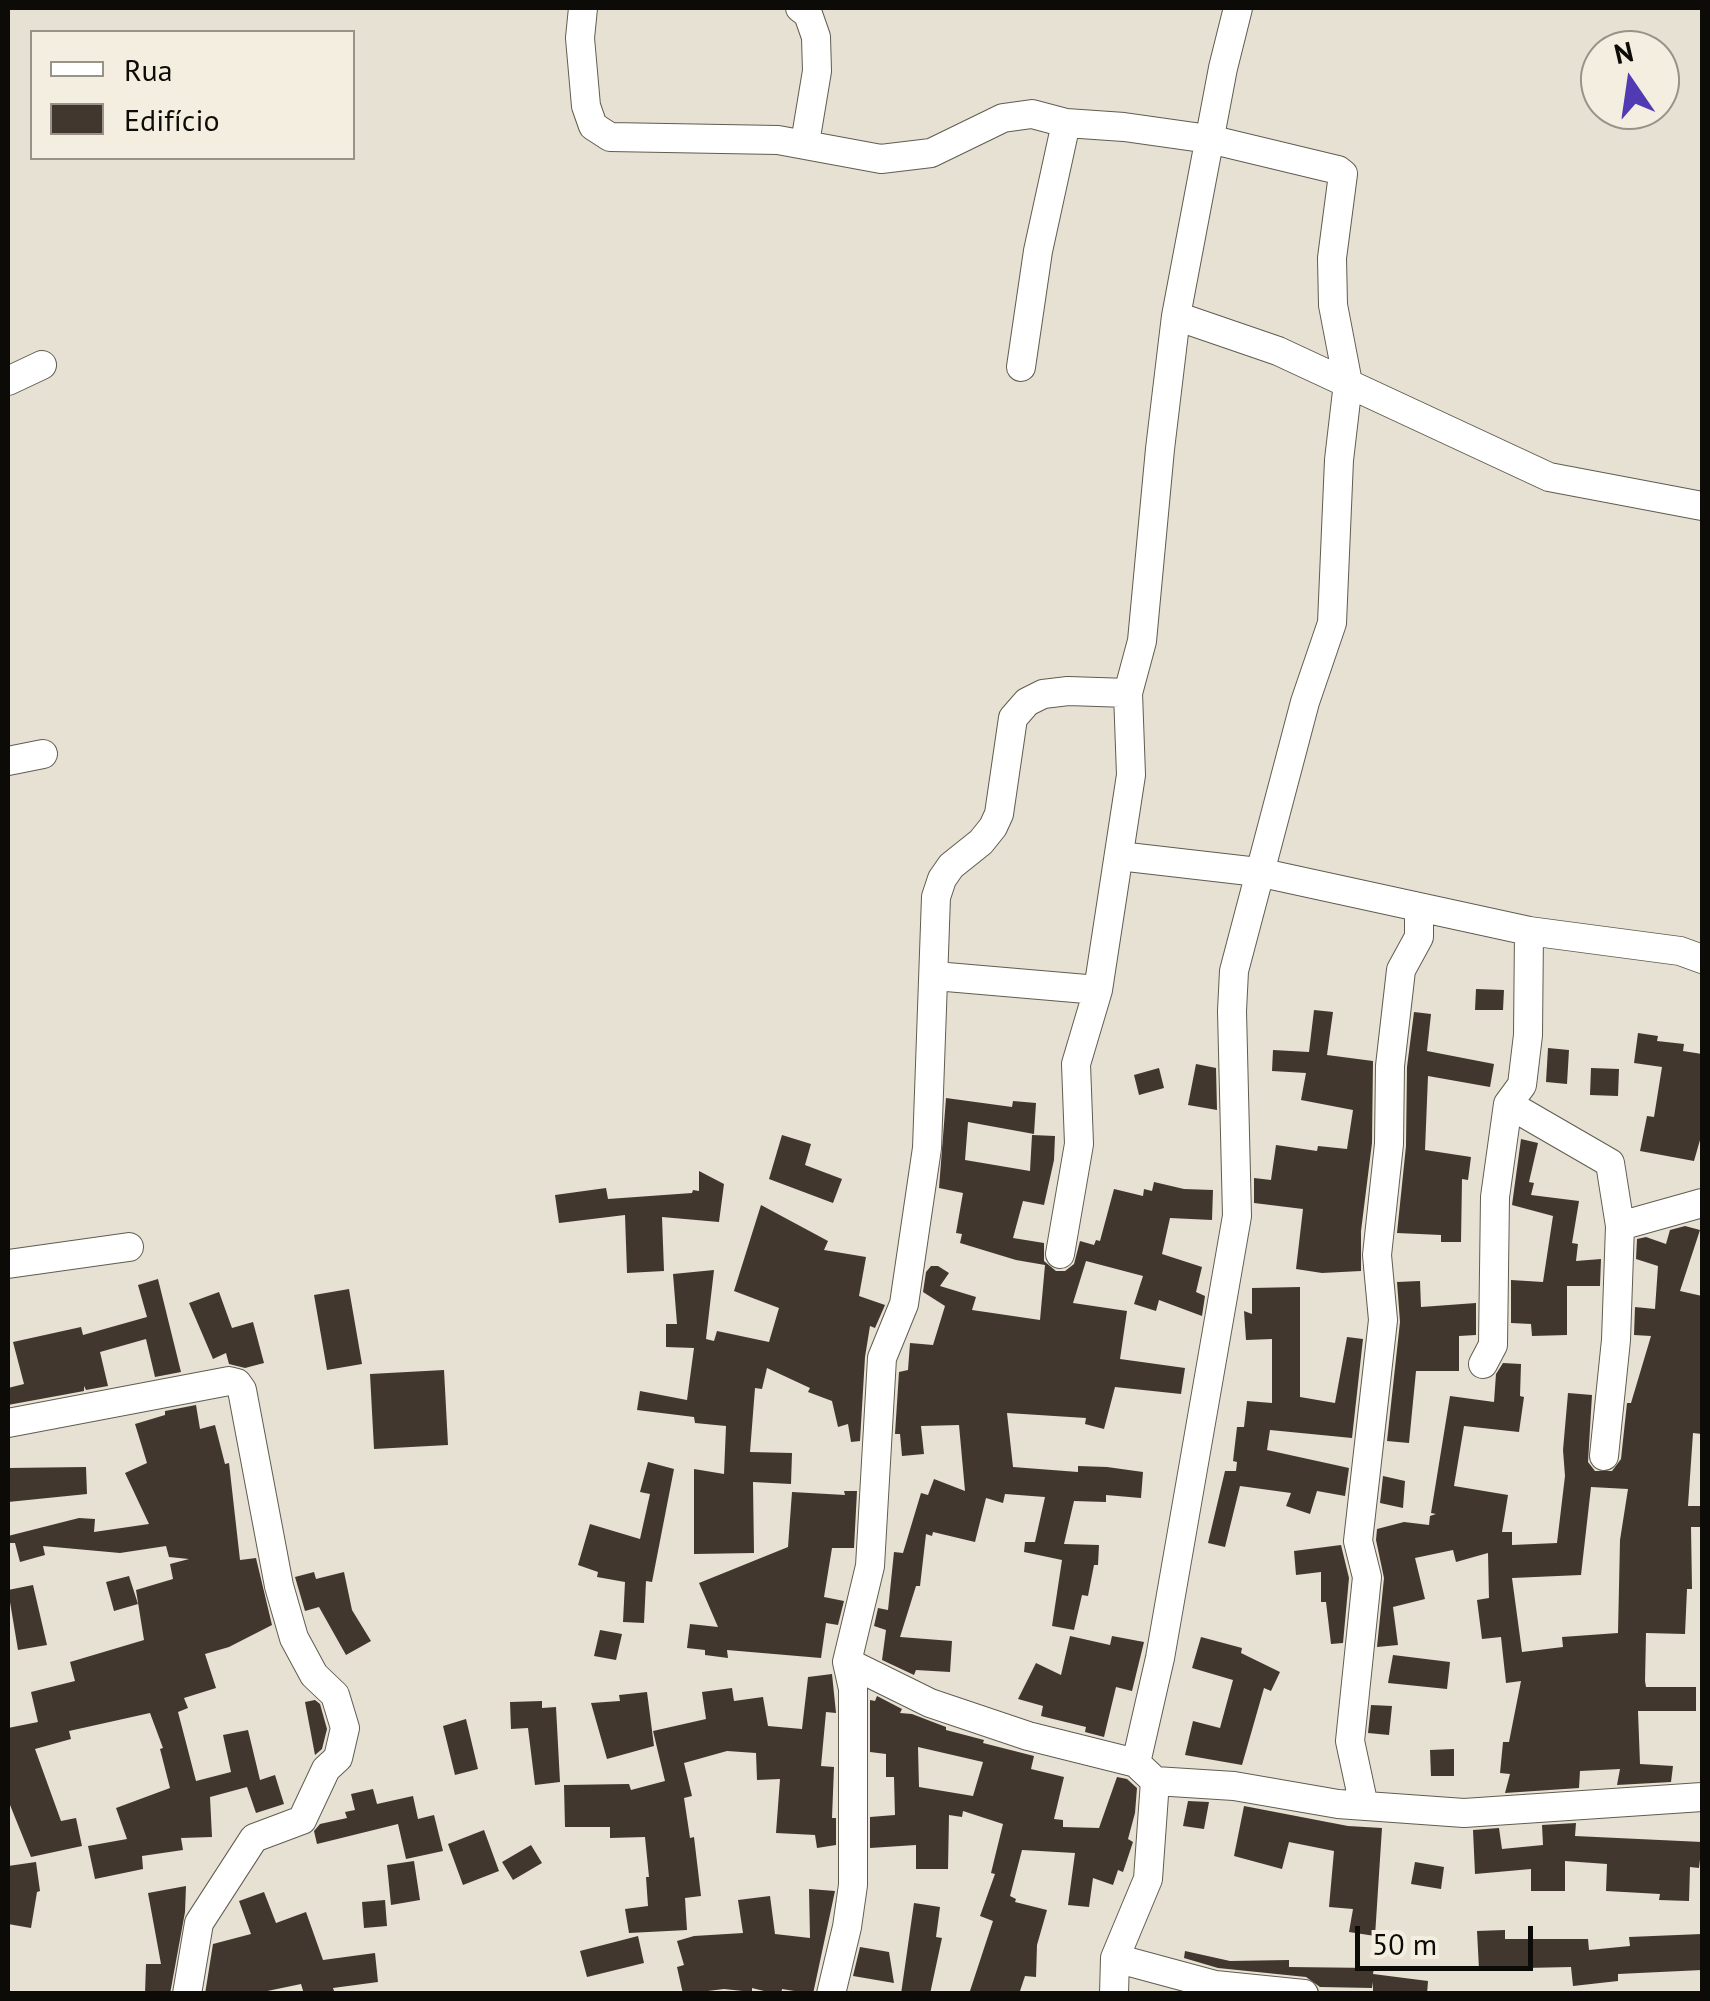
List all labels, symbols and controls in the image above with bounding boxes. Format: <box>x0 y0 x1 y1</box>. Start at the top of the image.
legend <box>30 30 355 160</box>
north arrow <box>1580 30 1680 130</box>
text: N <box>1610 32 1637 72</box>
text: Rua <box>124 50 173 89</box>
text: Edifício <box>124 100 220 139</box>
scale bar <box>1360 1906 1538 1968</box>
text: 50 m <box>1372 1924 1437 1963</box>

